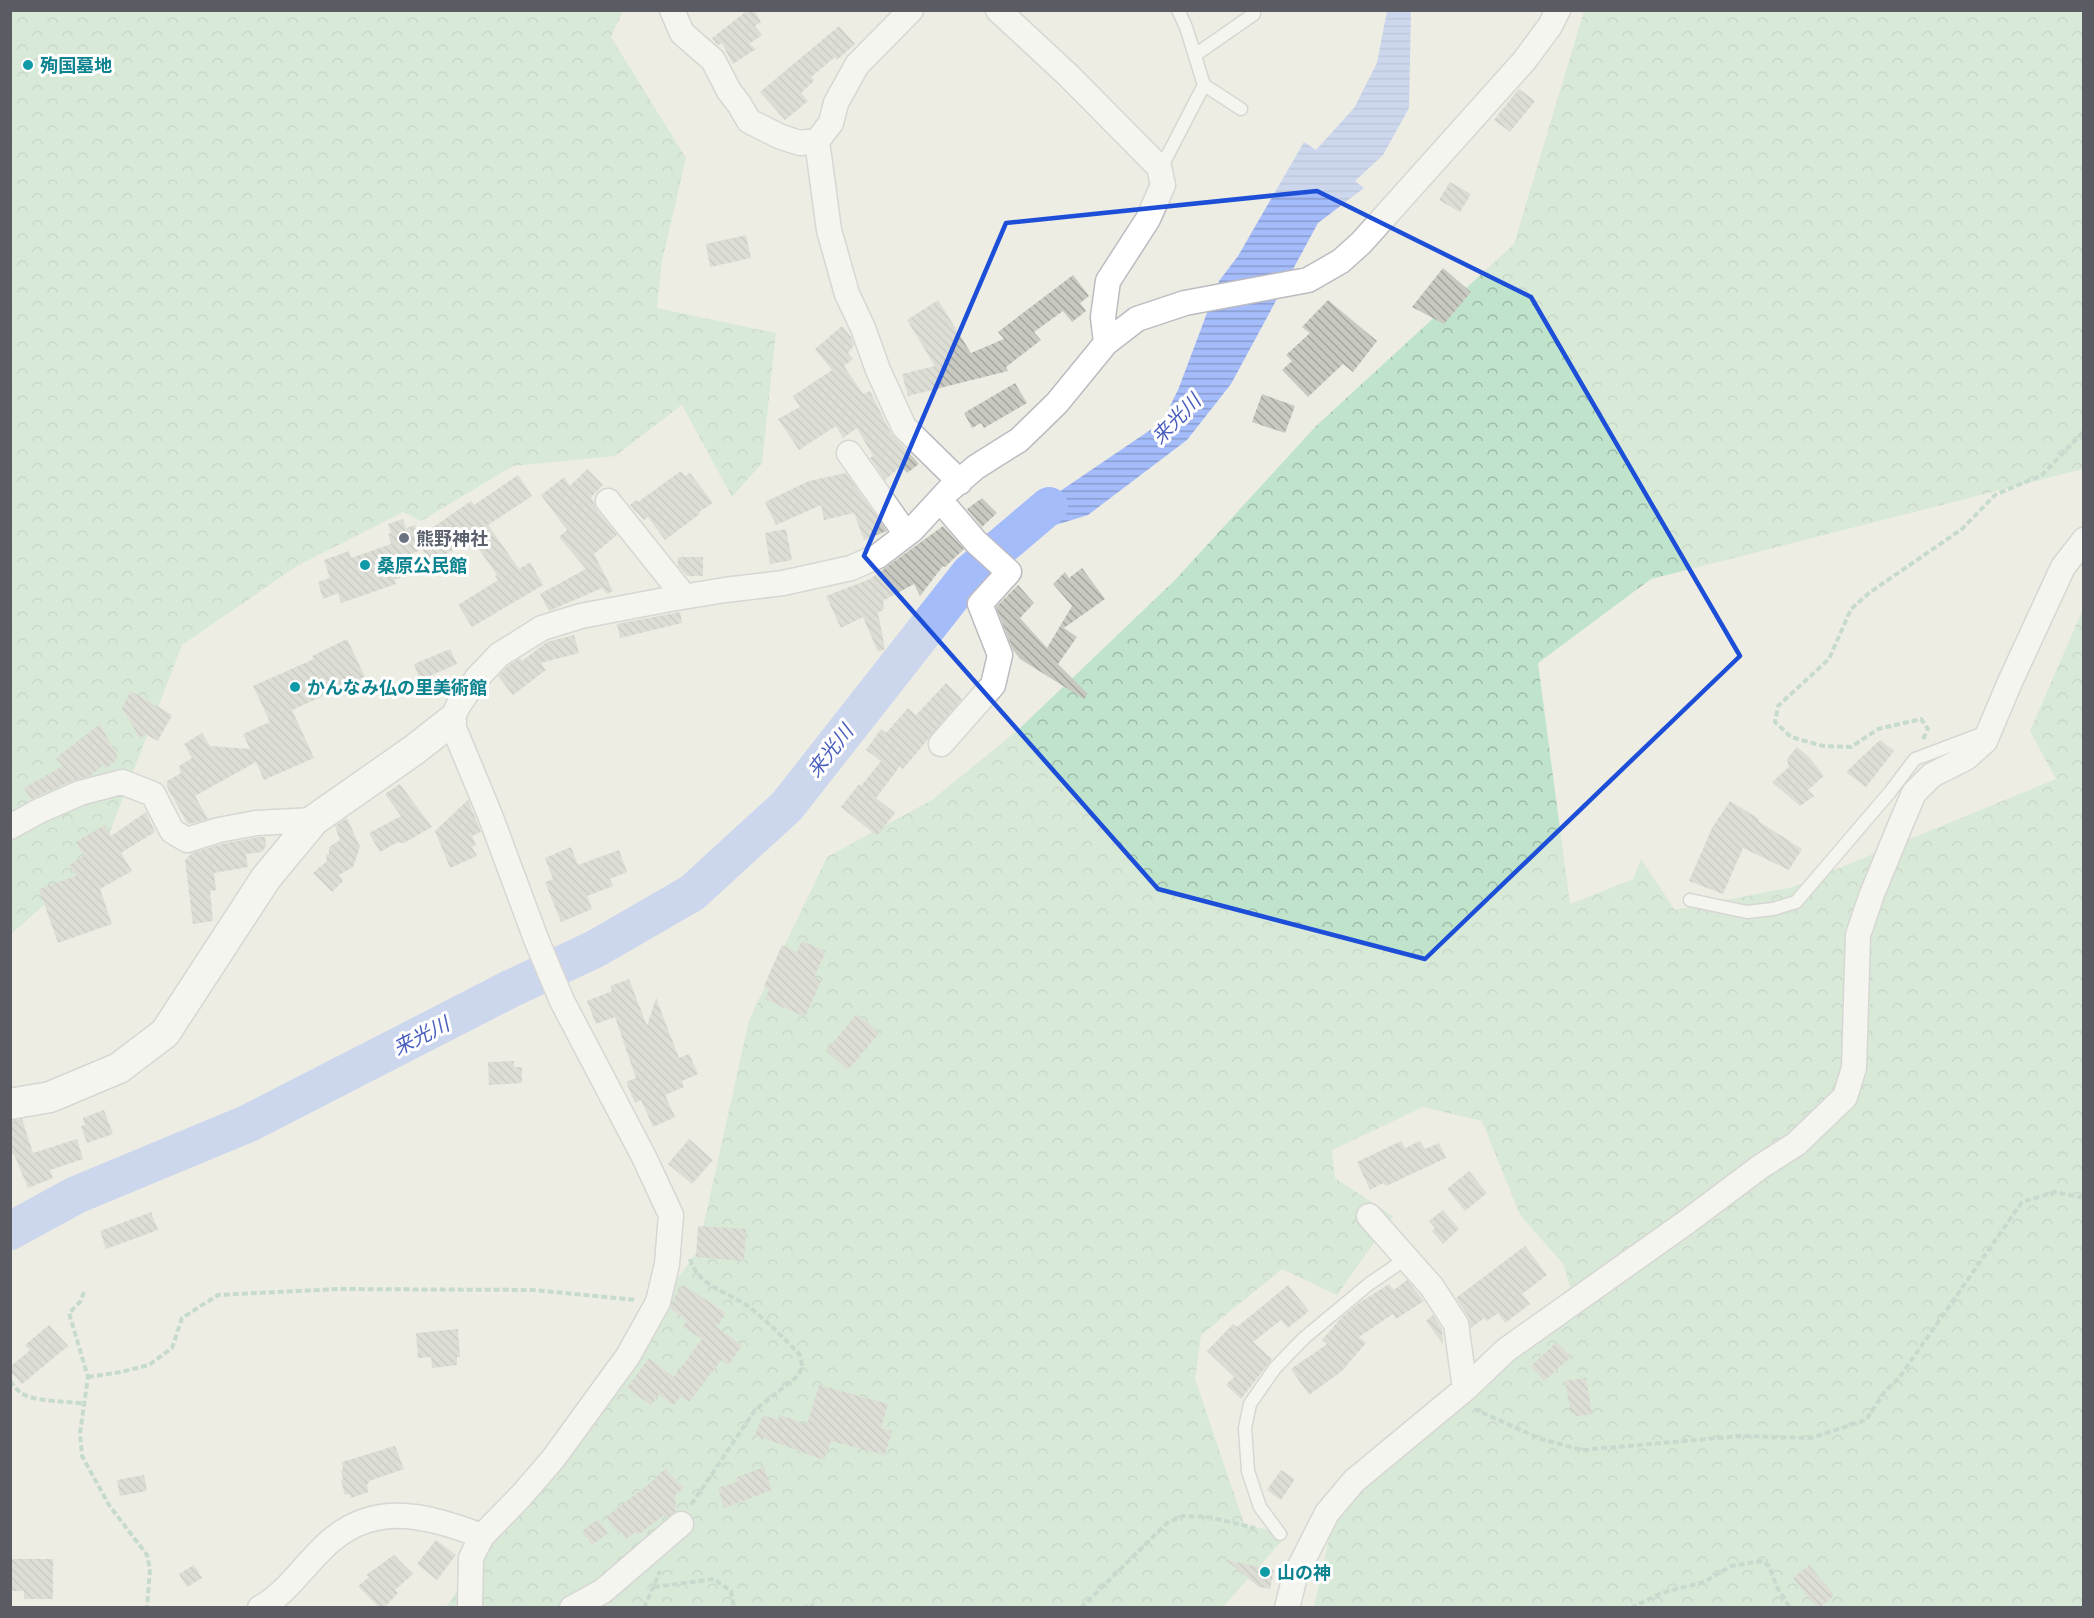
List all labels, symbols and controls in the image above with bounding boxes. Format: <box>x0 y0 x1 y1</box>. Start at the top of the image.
place label: 殉国墓地 <box>40 55 112 76</box>
marker: 殉国墓地 <box>21 58 35 72</box>
water label: 来光川 <box>1147 388 1207 449</box>
place label: 熊野神社 <box>416 528 488 549</box>
marker: 熊野神社 <box>397 531 411 545</box>
place label: 桑原公民館 <box>377 555 467 576</box>
marker: 桑原公民館 <box>358 558 372 572</box>
place label: かんなみ仏の里美術館 <box>307 677 487 698</box>
marker: かんなみ仏の里美術館 <box>288 680 302 694</box>
water label: 来光川 <box>802 718 859 782</box>
water label: 来光川 <box>389 1011 455 1060</box>
place label: 山の神 <box>1277 1562 1331 1583</box>
marker: 山の神 <box>1258 1565 1272 1579</box>

